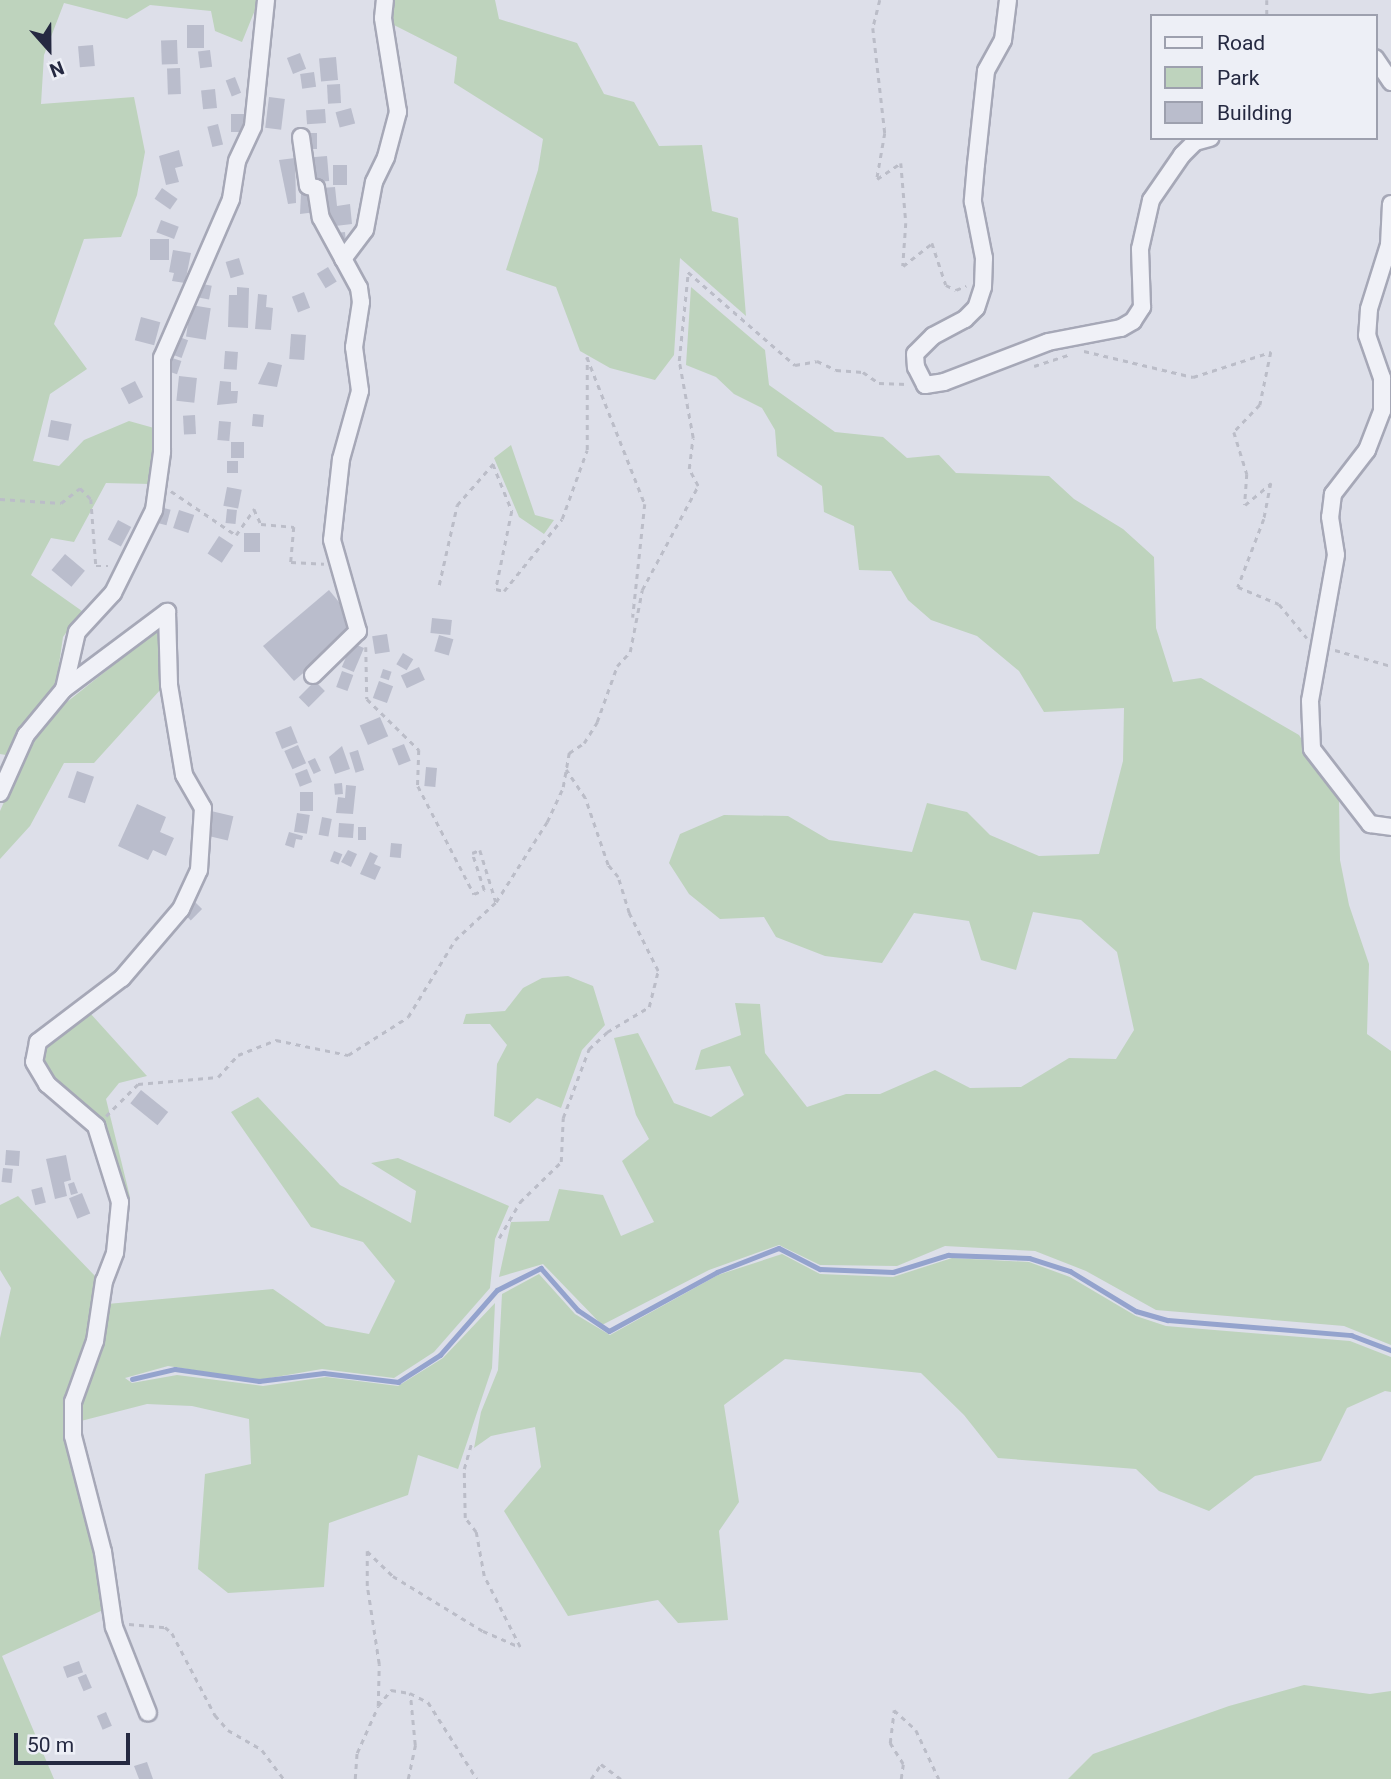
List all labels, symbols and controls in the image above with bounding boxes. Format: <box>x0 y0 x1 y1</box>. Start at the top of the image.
north arrow <box>14 14 84 84</box>
legend <box>1150 14 1377 140</box>
text: Road <box>1217 31 1265 55</box>
text: N <box>46 56 67 82</box>
text: Park <box>1217 66 1259 90</box>
text: Building <box>1217 101 1292 125</box>
scale bar <box>18 1720 133 1764</box>
text: 50 m <box>27 1733 74 1757</box>

